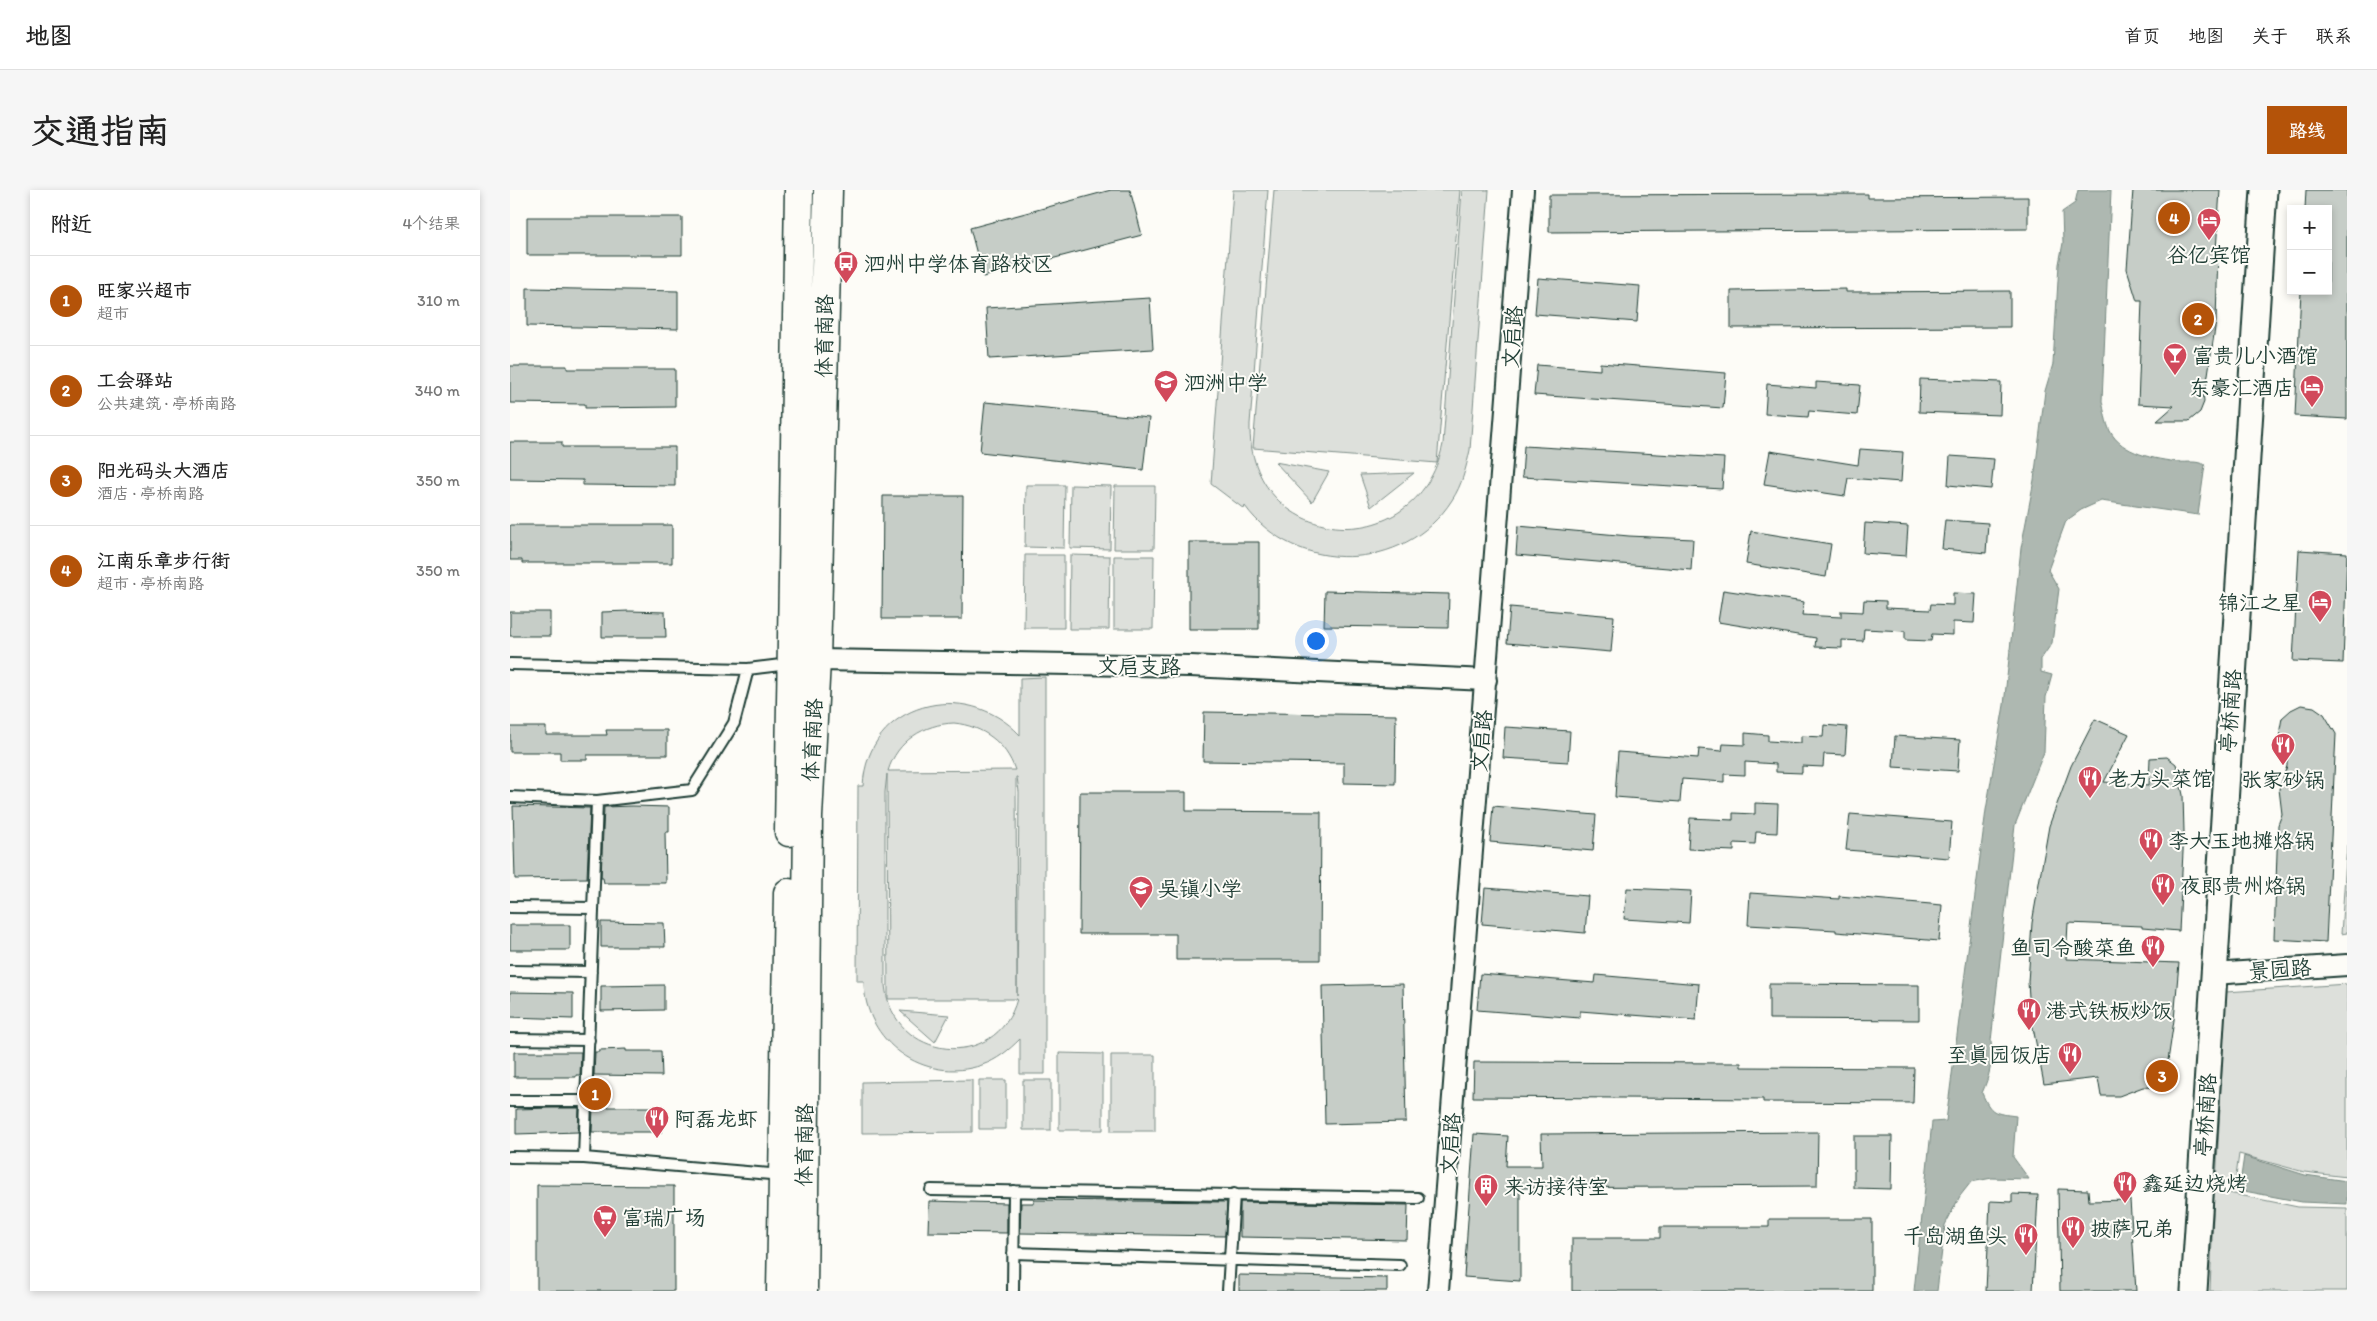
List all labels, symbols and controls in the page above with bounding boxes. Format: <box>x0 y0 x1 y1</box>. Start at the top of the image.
text: 地图 <box>25 21 73 50</box>
text: 首页 <box>2124 25 2160 47</box>
text: 地图 <box>2188 25 2224 47</box>
text: 关于 <box>2252 25 2288 47</box>
text: 联系 <box>2316 25 2352 47</box>
button: 路线 <box>2267 106 2347 154</box>
text: 交通指南 <box>30 110 170 152</box>
pin: 4 <box>2158 199 2190 237</box>
map controls <box>2287 205 2332 295</box>
button: + <box>2287 205 2332 250</box>
hotel icon: 谷亿宾馆 <box>2196 207 2222 241</box>
text: 附近 <box>50 211 92 236</box>
text: 4个结果 <box>402 214 460 233</box>
place label: 谷亿宾馆 <box>2167 242 2251 267</box>
bus stop icon: 泗州中学体育路校区 <box>833 250 859 284</box>
button: − <box>2287 250 2332 295</box>
place label: 泗州中学体育路校区 <box>864 251 1053 276</box>
text: 旺家兴超市 <box>97 279 192 302</box>
text: 1 <box>62 291 70 310</box>
text: 310 m <box>417 291 460 310</box>
street label: 体育南路 <box>811 294 837 378</box>
pin: 2 <box>2182 300 2214 338</box>
text: 超市 <box>97 304 129 323</box>
street label: 文启路 <box>1497 305 1527 369</box>
bar icon: 富贵儿小酒馆 <box>2162 342 2188 376</box>
place label: 富贵儿小酒馆 <box>2192 343 2318 368</box>
text: 工会驿站 <box>97 369 173 392</box>
school or university icon: 泗洲中学 <box>1153 369 1179 403</box>
place label: 泗洲中学 <box>1184 370 1268 395</box>
hotel icon: 东豪汇酒店 <box>2299 374 2325 408</box>
place label: 东豪汇酒店 <box>2189 375 2294 400</box>
text: 2 <box>62 381 70 400</box>
text: 340 m <box>415 381 460 400</box>
text: 公共建筑 · 亭桥南路 <box>97 394 236 413</box>
text: 阳光码头大酒店 <box>97 459 230 482</box>
text: 3 <box>62 471 70 490</box>
text: 350 m <box>416 471 460 490</box>
text: 酒店 · 亭桥南路 <box>97 484 204 503</box>
text: 江南乐章步行街 <box>97 549 230 572</box>
text: 4 <box>61 561 71 580</box>
text: 350 m <box>416 561 460 580</box>
text: 超市 · 亭桥南路 <box>97 574 204 593</box>
hotel icon: 锦江之星 <box>2307 589 2333 623</box>
place label: 锦江之星 <box>2218 590 2302 615</box>
your location <box>1303 628 1329 654</box>
street label: 文启支路 <box>1097 653 1181 679</box>
street label: 亭桥南路 <box>2215 668 2245 754</box>
street label: 体育南路 <box>797 697 827 783</box>
street label: 文启路 <box>1466 709 1496 773</box>
restaurant icon: 张家砂锅 <box>2270 732 2296 766</box>
restaurant icon: 老方头菜馆 <box>2077 765 2103 799</box>
place label: 老方头菜馆 <box>2108 766 2213 791</box>
place label: 张家砂锅 <box>2241 767 2325 792</box>
restaurant icon: 李大玉地摊烙锅 <box>2138 827 2164 861</box>
place label: 李大玉地摊烙锅 <box>2168 828 2315 853</box>
restaurant icon: 夜郎贵州烙锅 <box>2150 872 2176 906</box>
place label: 夜郎贵州烙锅 <box>2180 873 2306 898</box>
school or university icon: 吴镇小学 <box>1128 875 1154 909</box>
place label: 吴镇小学 <box>1158 876 1242 901</box>
restaurant icon: 鱼司令酸菜鱼 <box>2140 934 2166 968</box>
place label: 鱼司令酸菜鱼 <box>2010 935 2136 960</box>
street label: 景园路 <box>2248 954 2312 984</box>
restaurant icon: 港式铁板炒饭 <box>2016 997 2042 1031</box>
place label: 港式铁板炒饭 <box>2046 998 2172 1023</box>
restaurant icon: 至真园饭店 <box>2057 1041 2083 1075</box>
place label: 至真园饭店 <box>1947 1042 2052 1067</box>
pin: 3 <box>2146 1057 2178 1095</box>
street label: 亭桥南路 <box>2190 1072 2220 1158</box>
pin: 1 <box>579 1075 611 1113</box>
street label: 体育南路 <box>791 1103 817 1187</box>
restaurant icon: 阿磊龙虾 <box>644 1105 670 1139</box>
place label: 阿磊龙虾 <box>674 1106 758 1131</box>
street label: 文启路 <box>1435 1112 1465 1176</box>
restaurant icon: 鑫延边烧烤 <box>2112 1170 2138 1204</box>
place label: 鑫延边烧烤 <box>2142 1171 2247 1196</box>
building icon: 来访接待室 <box>1473 1173 1499 1207</box>
place label: 来访接待室 <box>1504 1174 1609 1199</box>
supermarket icon: 富瑞广场 <box>592 1204 618 1238</box>
place label: 富瑞广场 <box>622 1205 706 1230</box>
restaurant icon: 披萨兄弟 <box>2060 1215 2086 1249</box>
place label: 披萨兄弟 <box>2090 1216 2174 1241</box>
restaurant icon: 千岛湖鱼头 <box>2013 1222 2039 1256</box>
place label: 千岛湖鱼头 <box>1903 1223 2008 1248</box>

